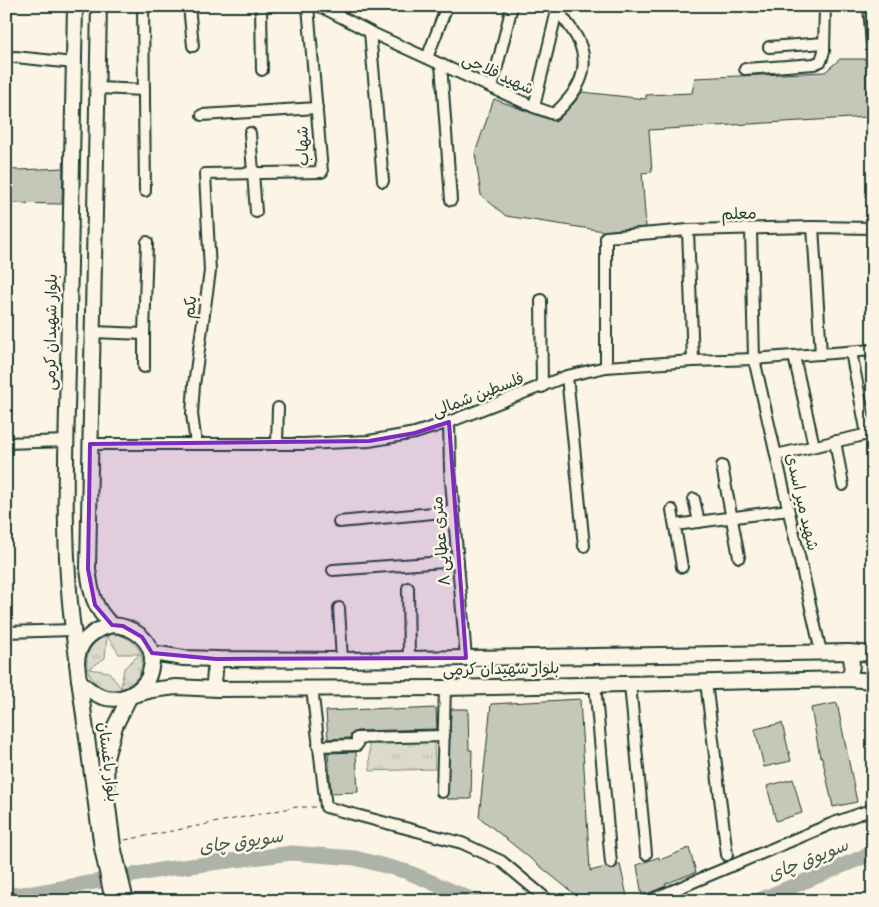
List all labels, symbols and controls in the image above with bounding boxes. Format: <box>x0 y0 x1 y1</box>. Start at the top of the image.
street label: شهید فلاحی <box>459 49 537 99</box>
street label: شهاب <box>293 126 313 166</box>
street label: معلم <box>721 204 757 226</box>
street label: بلوار شهیدان کرمی <box>40 274 62 390</box>
street label: یکم <box>179 294 203 320</box>
street label: فلسطین شمالی <box>429 368 527 422</box>
street label: شهید میر اسدی <box>781 451 823 553</box>
street label: ۸ متری عطایی <box>427 495 455 587</box>
street label: بلوار شهیدان کرمی <box>443 658 559 680</box>
street label: بلوار باغستان <box>93 721 123 803</box>
water label: سویوق چای <box>197 825 286 859</box>
water label: سویوق چای <box>764 833 853 887</box>

